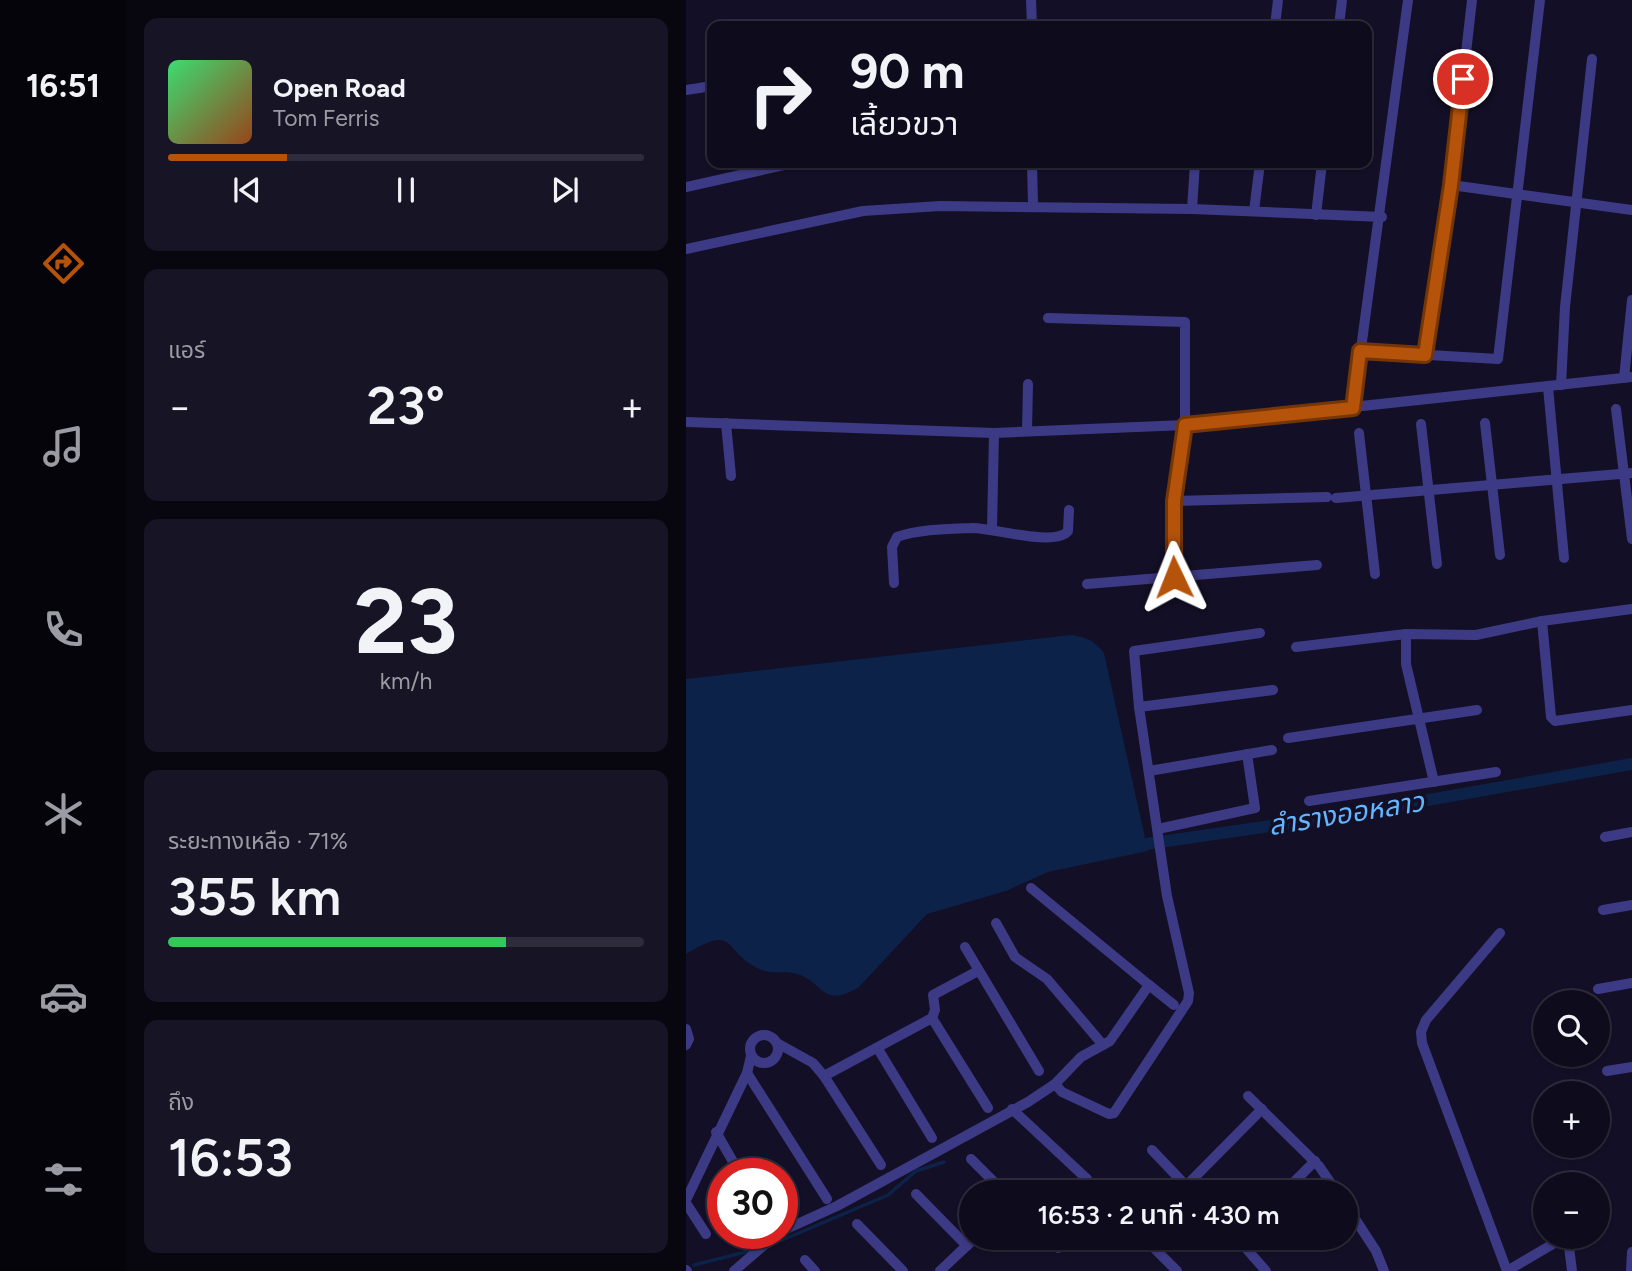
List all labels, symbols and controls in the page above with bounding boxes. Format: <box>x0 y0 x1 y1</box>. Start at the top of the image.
text: 90 m <box>850 41 965 100</box>
icon: right <box>735 49 826 140</box>
pin <box>1433 49 1493 109</box>
icon: arrive <box>1444 60 1482 98</box>
text: 16:51 <box>26 67 100 105</box>
text: Open Road <box>273 72 406 104</box>
text: Tom Ferris <box>273 104 379 132</box>
text: เลี้ยวขวา <box>850 105 958 143</box>
icon: previous <box>228 171 266 209</box>
icon: pause <box>387 171 425 209</box>
icon: next <box>546 171 584 209</box>
icon: directions <box>39 239 88 288</box>
text: แอร์ <box>168 336 205 364</box>
text: 23° <box>367 375 445 437</box>
text: − <box>168 384 192 430</box>
text: + <box>620 384 644 430</box>
icon: music <box>39 422 88 471</box>
position arrow <box>1137 540 1211 614</box>
text: 23 <box>354 567 458 676</box>
icon: phone <box>39 605 88 654</box>
text: km/h <box>380 667 432 695</box>
water label: ลำรางออหลาว <box>1266 784 1427 842</box>
icon: climate <box>39 789 88 838</box>
text: ระยะทางเหลือ · 71% <box>168 827 348 855</box>
text: 355 km <box>168 866 341 928</box>
icon: car <box>39 972 88 1021</box>
map controls <box>1533 990 1610 1249</box>
button: search <box>1533 990 1610 1067</box>
button: + <box>1533 1081 1610 1158</box>
text: ถึง <box>168 1088 194 1116</box>
text: 16:53 <box>168 1127 293 1189</box>
icon: filters <box>39 1155 88 1204</box>
speed limit sign: 30 <box>707 1158 798 1249</box>
button: − <box>1533 1172 1610 1249</box>
text: 16:53 · 2 นาที · 430 m <box>1037 1199 1280 1231</box>

